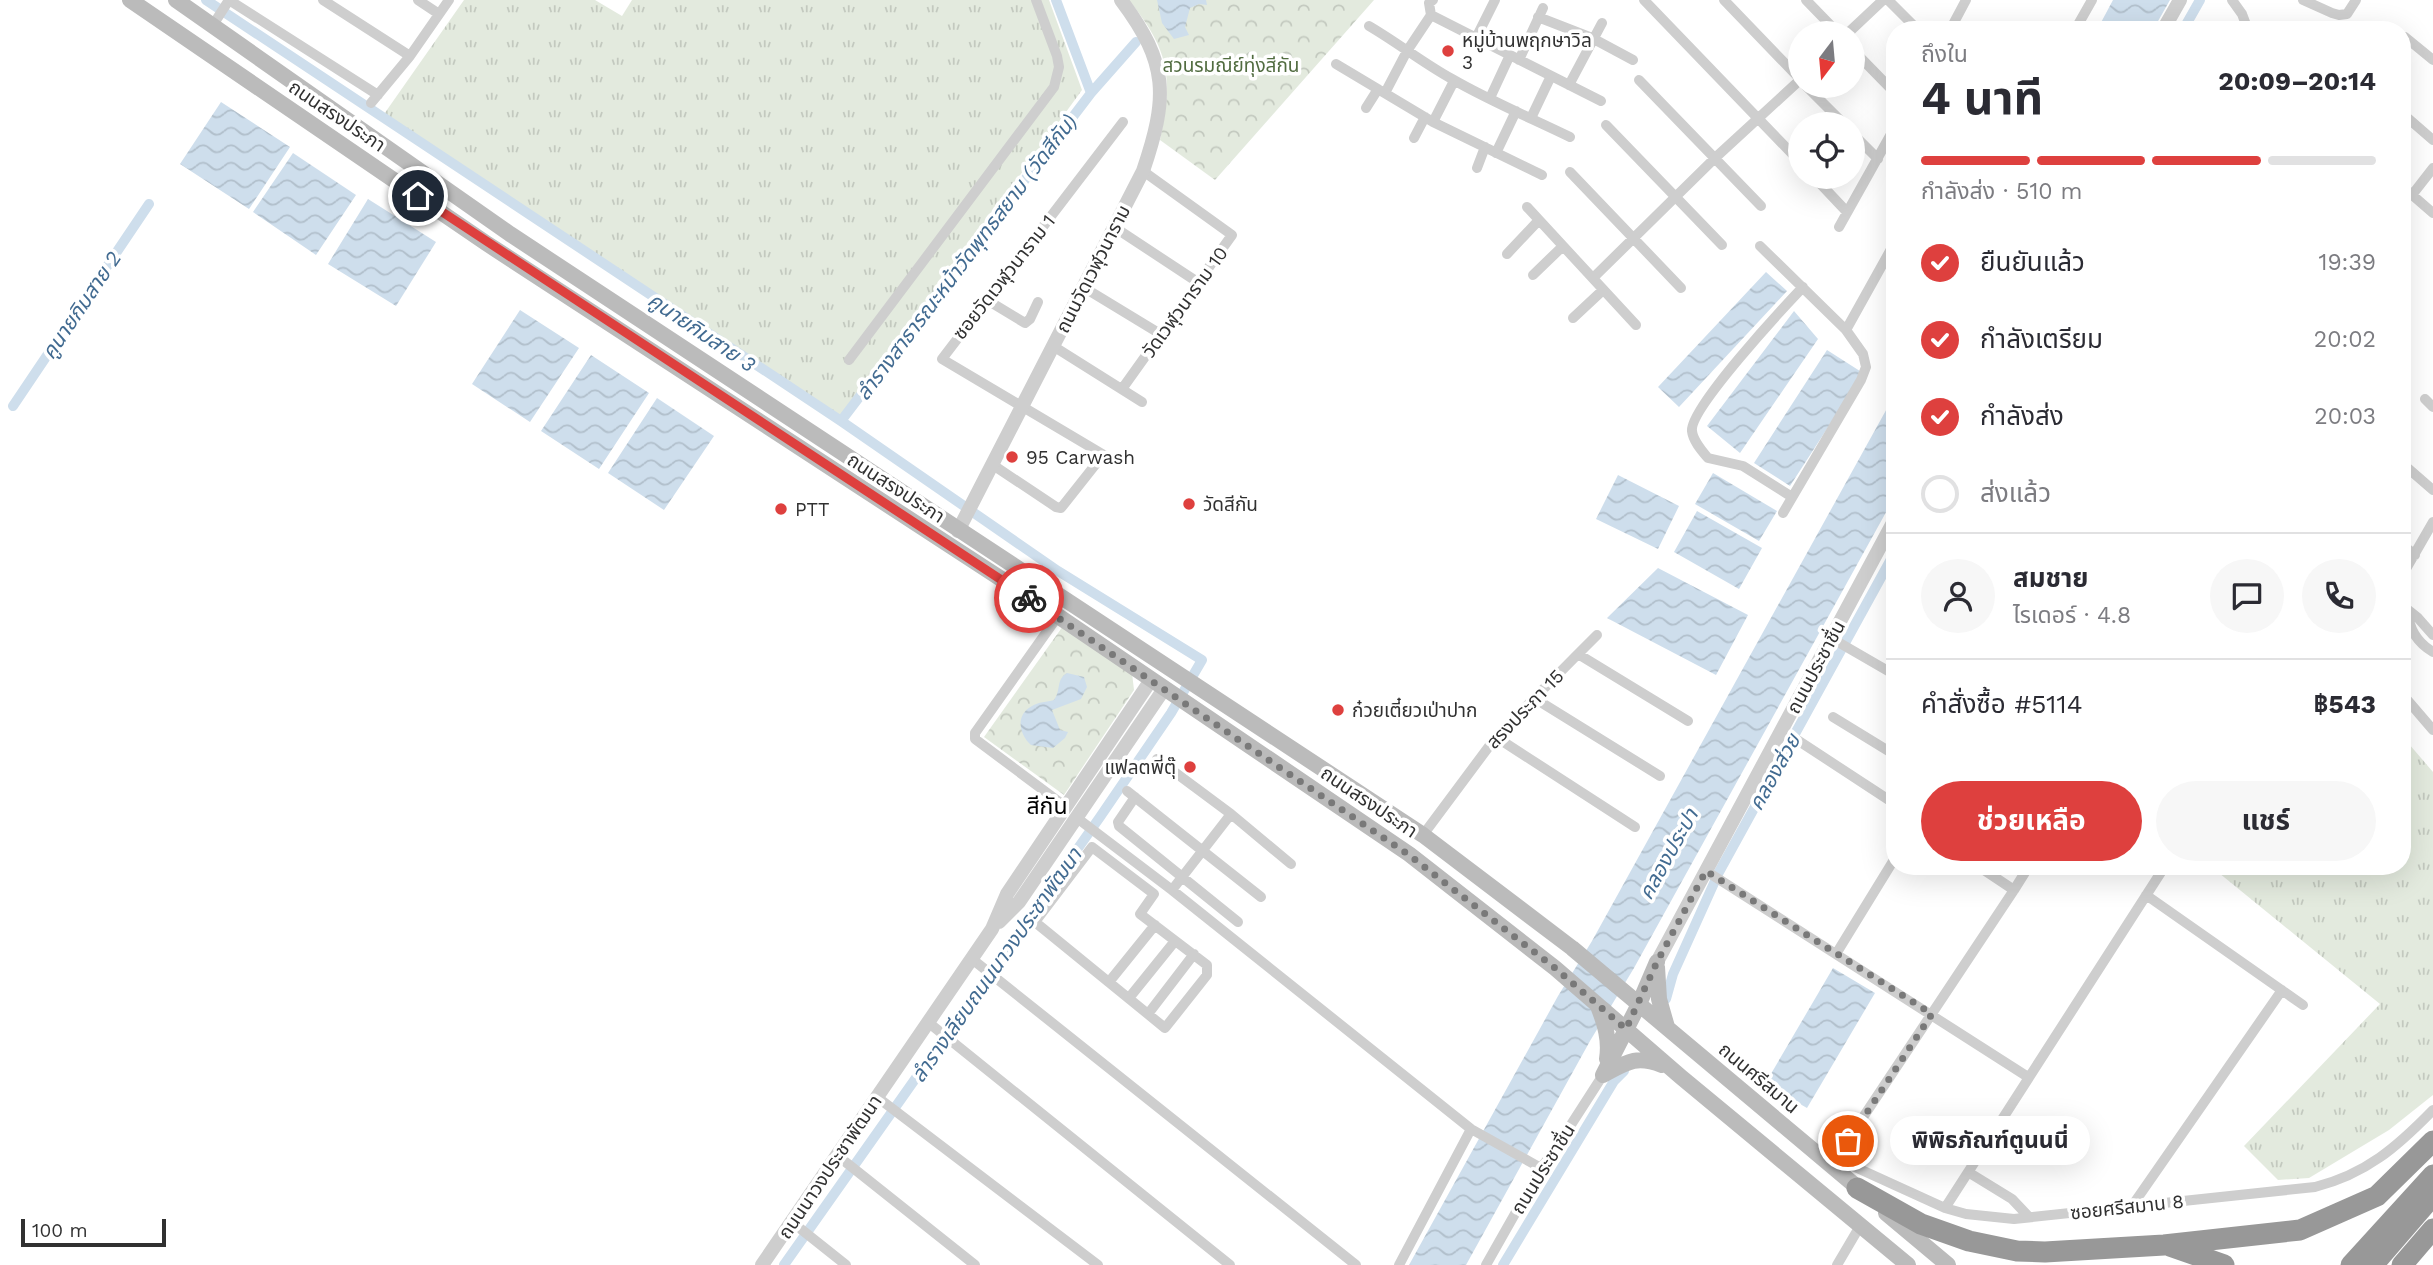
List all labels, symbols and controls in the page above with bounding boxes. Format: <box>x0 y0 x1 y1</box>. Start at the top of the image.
north arrow <box>1788 21 1866 98</box>
map controls <box>1788 21 1865 189</box>
place label: หมู่บ้านพฤกษาวิล 3 <box>1462 29 1592 74</box>
text: ถึงใน <box>1921 41 1968 68</box>
marker: หมู่บ้านพฤกษาวิล 3 <box>1440 43 1456 59</box>
park label: สวนรมณีย์ทุ่งสีกัน <box>1162 54 1300 77</box>
text: 20:09–20:14 <box>2218 66 2376 96</box>
text: 4 นาที <box>1921 71 2043 125</box>
street label: ถนนสรงประภา <box>284 75 390 157</box>
water label: ลำรางสาธารณะหน้าวัดพุทธสยาม (วัดสีกัน) <box>850 109 1083 405</box>
button: locate <box>1788 112 1865 189</box>
pin <box>388 166 448 226</box>
icon: home <box>399 177 437 215</box>
text: กำลังส่ง · 510 m <box>1921 178 2082 205</box>
street label: ถนนวัดเวฬุวนาราม <box>1051 201 1135 337</box>
street label: ซอยวัดเวฬุวนาราม 1 <box>948 210 1060 344</box>
street label: วัดเวฬุวนาราม 10 <box>1137 242 1233 362</box>
icon: check <box>1921 244 1959 282</box>
water label: คูนายกิมสาย 2 <box>36 246 127 364</box>
text: ยืนยันแล้ว <box>1980 247 2085 277</box>
text: 19:39 <box>2318 249 2376 276</box>
water label: คูนายกิมสาย 3 <box>643 287 761 378</box>
icon: check <box>1921 321 1959 359</box>
text: กำลังเตรียม <box>1980 324 2103 354</box>
text: 20:02 <box>2314 326 2376 353</box>
icon: check <box>1921 398 1959 436</box>
text: กำลังส่ง <box>1980 401 2064 431</box>
text: 20:03 <box>2314 403 2376 430</box>
place label: 95 Carwash <box>1026 446 1135 469</box>
street label: ถนนสรงประภา <box>843 448 949 528</box>
marker: 95 Carwash <box>1004 449 1020 465</box>
text: ส่งแล้ว <box>1980 478 2051 508</box>
place label: วัดสีกัน <box>1203 493 1258 516</box>
marker: วัดสีกัน <box>1181 496 1197 512</box>
place label: PTT <box>795 498 830 521</box>
marker: PTT <box>773 501 789 517</box>
button: person <box>1921 559 1995 633</box>
button: chat <box>2210 559 2284 633</box>
button: phone <box>2302 559 2376 633</box>
courier <box>994 563 1064 633</box>
text: สมชาย <box>2013 563 2089 593</box>
icon: bike <box>1010 579 1048 617</box>
text: ไรเดอร์ · 4.8 <box>2013 602 2131 629</box>
street label: ถนนประชาชื่น <box>1780 616 1850 718</box>
street label: สรงประภา 15 <box>1482 665 1568 753</box>
text: คำสั่งซื้อ #5114 <box>1921 689 2083 719</box>
text: ฿543 <box>2314 689 2376 719</box>
place label: ก๋วยเตี๋ยวเป่าปาก <box>1352 697 1477 722</box>
marker: ก๋วยเตี๋ยวเป่าปาก <box>1330 702 1346 718</box>
water label: คลองส่วย <box>1743 728 1806 814</box>
place label: แฟลตพี่ตุ๊ <box>1104 754 1176 779</box>
marker: แฟลตพี่ตุ๊ <box>1182 759 1198 775</box>
street label: ถนนสรงประภา <box>1316 761 1422 843</box>
button: ช่วยเหลือ <box>1921 781 2142 861</box>
button: แชร์ <box>2156 781 2376 861</box>
district label: สีกัน <box>1026 793 1068 820</box>
water label: คลองประปา <box>1633 803 1704 904</box>
water label: ลำรางเลียบถนนนาวงประชาพัฒนา <box>905 842 1087 1087</box>
street label: ถนนศรีสมาน <box>1714 1038 1804 1118</box>
street label: ถนนนาวงประชาพัฒนา <box>773 1091 887 1243</box>
pin <box>1818 1111 1878 1171</box>
callout: พิพิธภัณฑ์ตูนนนี่ <box>1890 1116 2090 1166</box>
street label: ถนนประชาชื่น <box>1505 1119 1580 1218</box>
icon: bag <box>1829 1122 1867 1160</box>
text: พิพิธภัณฑ์ตูนนนี่ <box>1911 1127 2069 1154</box>
street label: ซอยศรีสมาน 8 <box>2069 1190 2185 1224</box>
scale bar <box>21 1216 166 1248</box>
text: 100 m <box>32 1219 88 1242</box>

